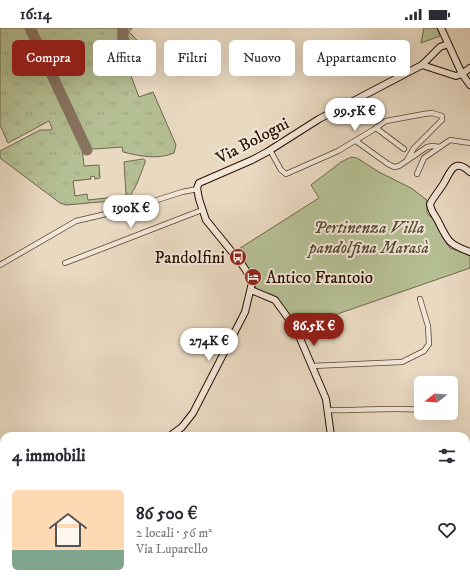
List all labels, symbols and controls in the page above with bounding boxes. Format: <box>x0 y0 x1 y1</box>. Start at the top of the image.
text: 16:14 <box>20 5 51 24</box>
chip: Compra <box>12 40 85 76</box>
chip: Affitta <box>93 40 156 76</box>
chip: Filtri <box>164 40 221 76</box>
chip: Nuovo <box>229 40 295 76</box>
chip: Appartamento <box>303 40 410 76</box>
pin: 99.5K € <box>318 98 392 132</box>
text: 99.5K € <box>334 103 376 119</box>
street label: Via Bologni <box>211 112 293 170</box>
pin: 190K € <box>98 195 164 229</box>
text: 190K € <box>112 200 150 216</box>
park label: Pertinenza Villa pandolfina Marasà <box>306 217 429 259</box>
place label: Pandolfini <box>154 247 225 269</box>
bus stop icon: Pandolfini <box>228 247 248 267</box>
hotel icon: Antico Frantoio <box>243 267 263 287</box>
place label: Antico Frantoio <box>266 267 373 289</box>
pin: 86.5K € <box>277 313 351 347</box>
text: 86.5K € <box>293 318 335 334</box>
pin: 274K € <box>176 328 242 362</box>
text: 274K € <box>189 333 229 349</box>
north arrow <box>414 376 458 420</box>
map controls <box>414 376 458 420</box>
text: 4 immobili <box>12 445 85 467</box>
icon: filters <box>436 445 458 467</box>
text: 86 500 € <box>136 503 197 525</box>
icon: home <box>44 506 92 554</box>
icon: heart <box>436 519 458 541</box>
text: 2 locali · 56 m² <box>136 525 212 541</box>
text: Via Luparello <box>136 541 208 557</box>

